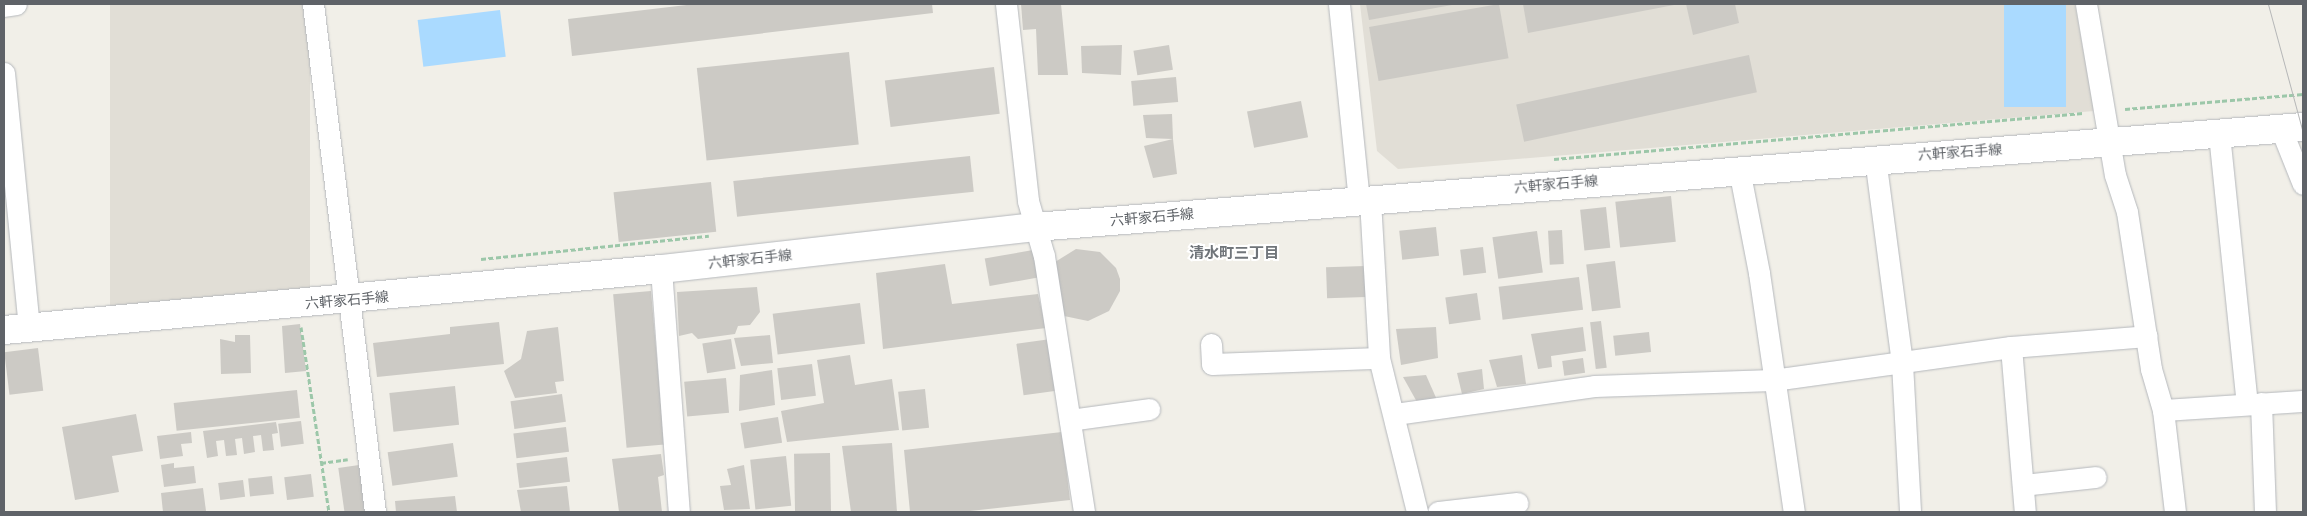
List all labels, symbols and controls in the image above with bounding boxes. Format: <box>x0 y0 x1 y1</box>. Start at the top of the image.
street label: 六軒家石手線 <box>1918 141 2002 163</box>
street label: 六軒家石手線 <box>1513 172 1599 196</box>
street label: 六軒家石手線 <box>1109 205 1195 229</box>
district label: 清水町三丁目 <box>1189 244 1279 262</box>
street label: 六軒家石手線 <box>707 246 793 272</box>
street label: 六軒家石手線 <box>304 288 390 312</box>

